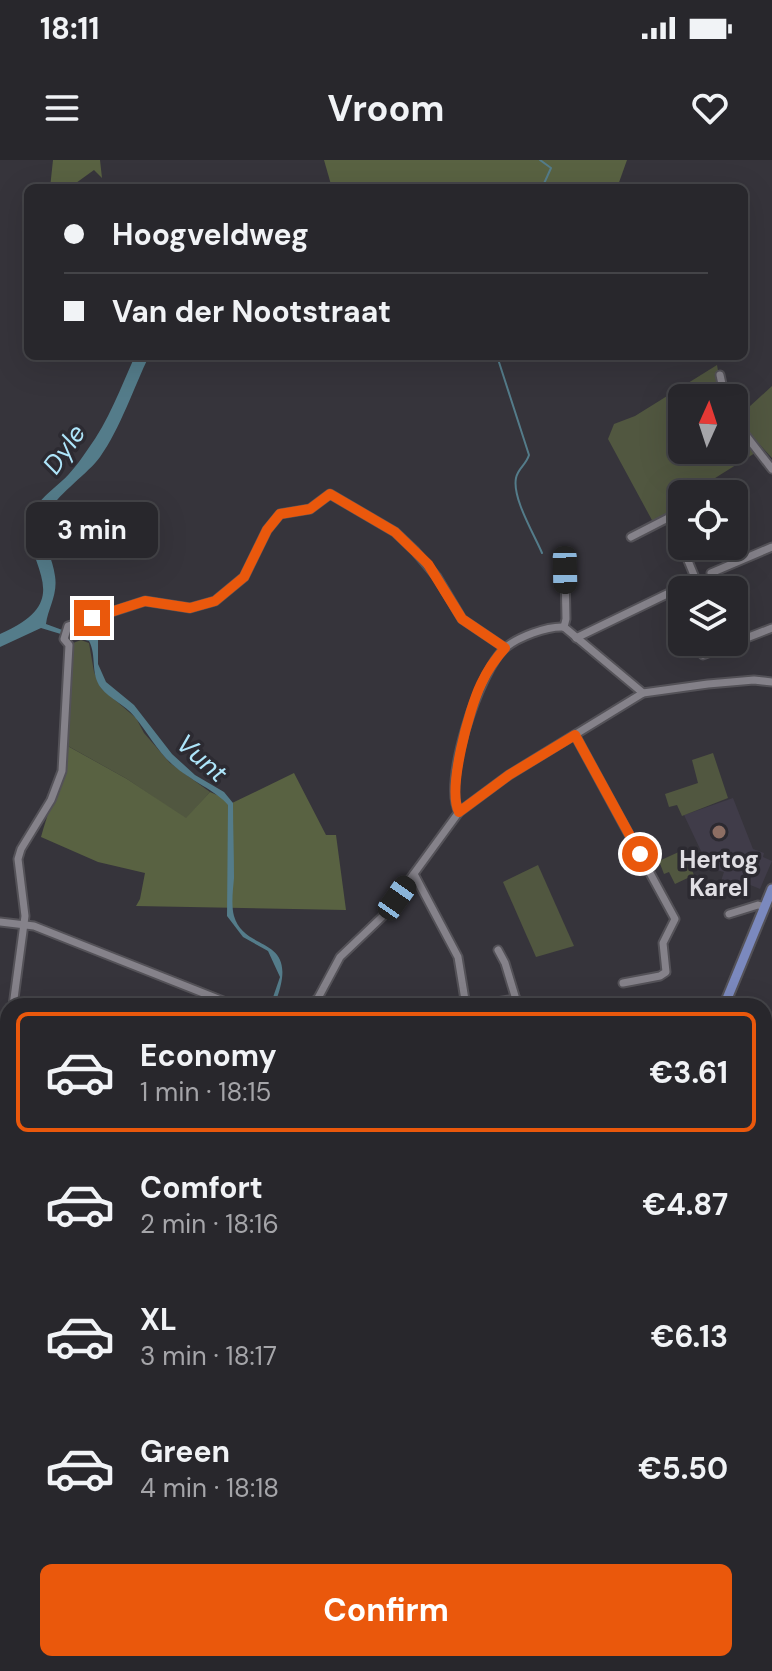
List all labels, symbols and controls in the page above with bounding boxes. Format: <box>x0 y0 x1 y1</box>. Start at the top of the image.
text: 18:11 <box>40 9 99 48</box>
text: Vroom <box>328 85 444 132</box>
icon: menu <box>40 86 84 130</box>
icon: heart <box>688 86 732 130</box>
text: Hoogveldweg <box>112 215 309 254</box>
text: Van der Nootstraat <box>112 292 391 331</box>
north arrow <box>668 384 748 464</box>
map controls <box>668 384 748 656</box>
water label: Dyle <box>35 417 93 481</box>
button: locate <box>668 480 748 560</box>
callout: 3 min <box>26 502 158 558</box>
text: 3 min <box>57 513 127 547</box>
car <box>553 546 577 594</box>
button: layers <box>668 576 748 656</box>
route end <box>74 600 110 636</box>
water label: Vunt <box>169 726 235 790</box>
marker: Hertog Karel <box>710 823 728 841</box>
route start <box>622 836 658 872</box>
place label: Hertog Karel <box>679 844 759 903</box>
car <box>373 871 421 925</box>
icon: car <box>44 1036 116 1108</box>
text: Economy <box>140 1036 277 1075</box>
text: €3.61 <box>650 1053 728 1092</box>
text: 1 min · 18:15 <box>140 1075 271 1109</box>
icon: car <box>44 1168 116 1240</box>
text: Comfort <box>140 1168 263 1207</box>
text: €4.87 <box>642 1185 728 1224</box>
text: 2 min · 18:16 <box>140 1207 279 1241</box>
icon: car <box>44 1300 116 1372</box>
text: XL <box>140 1300 177 1339</box>
text: €6.13 <box>651 1317 728 1356</box>
text: 3 min · 18:17 <box>140 1339 277 1373</box>
icon: car <box>44 1432 116 1504</box>
text: Green <box>140 1432 230 1471</box>
text: €5.50 <box>638 1449 728 1488</box>
text: 4 min · 18:18 <box>140 1471 279 1505</box>
button: Confirm <box>40 1564 732 1656</box>

